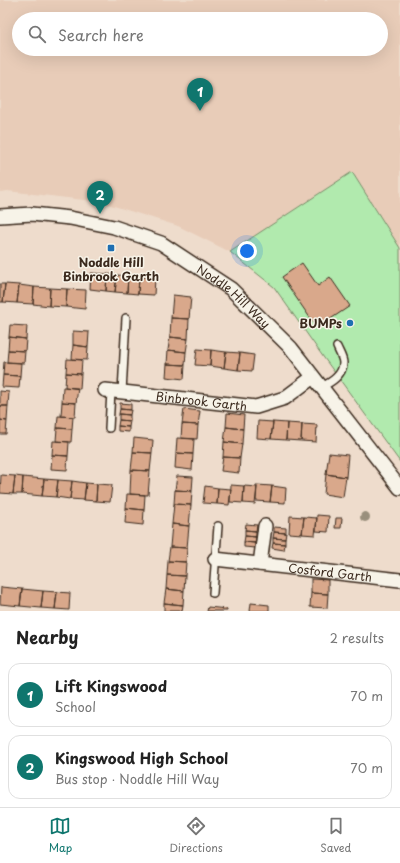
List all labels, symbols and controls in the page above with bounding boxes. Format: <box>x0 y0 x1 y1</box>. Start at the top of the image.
search box <box>12 12 388 56</box>
icon: search <box>26 23 48 45</box>
text: Search here <box>58 23 144 46</box>
pin: 1 <box>187 78 213 111</box>
pin: 2 <box>87 181 113 214</box>
your location <box>237 241 257 261</box>
marker: Noddle Hill Binbrook Garth <box>106 243 116 253</box>
place label: Noddle Hill Binbrook Garth <box>63 253 159 285</box>
street label: Noddle Hill Way <box>193 260 275 332</box>
place label: BUMPs <box>299 314 342 332</box>
marker: BUMPs <box>345 318 355 328</box>
street label: Binbrook Garth <box>155 387 248 415</box>
street label: Cosford Garth <box>287 558 373 586</box>
text: Nearby <box>16 624 78 650</box>
text: 2 results <box>330 628 384 647</box>
text: Lift Kingswood <box>55 674 167 697</box>
text: 1 <box>27 686 33 705</box>
text: 70 m <box>350 686 383 705</box>
text: School <box>55 697 96 716</box>
text: Kingswood High School <box>55 746 228 769</box>
text: 2 <box>25 758 35 777</box>
text: 70 m <box>350 758 383 777</box>
text: Bus stop · Noddle Hill Way <box>55 769 219 788</box>
tab: Map <box>49 815 72 856</box>
tab: Directions <box>169 815 223 856</box>
tab: Saved <box>320 815 351 856</box>

